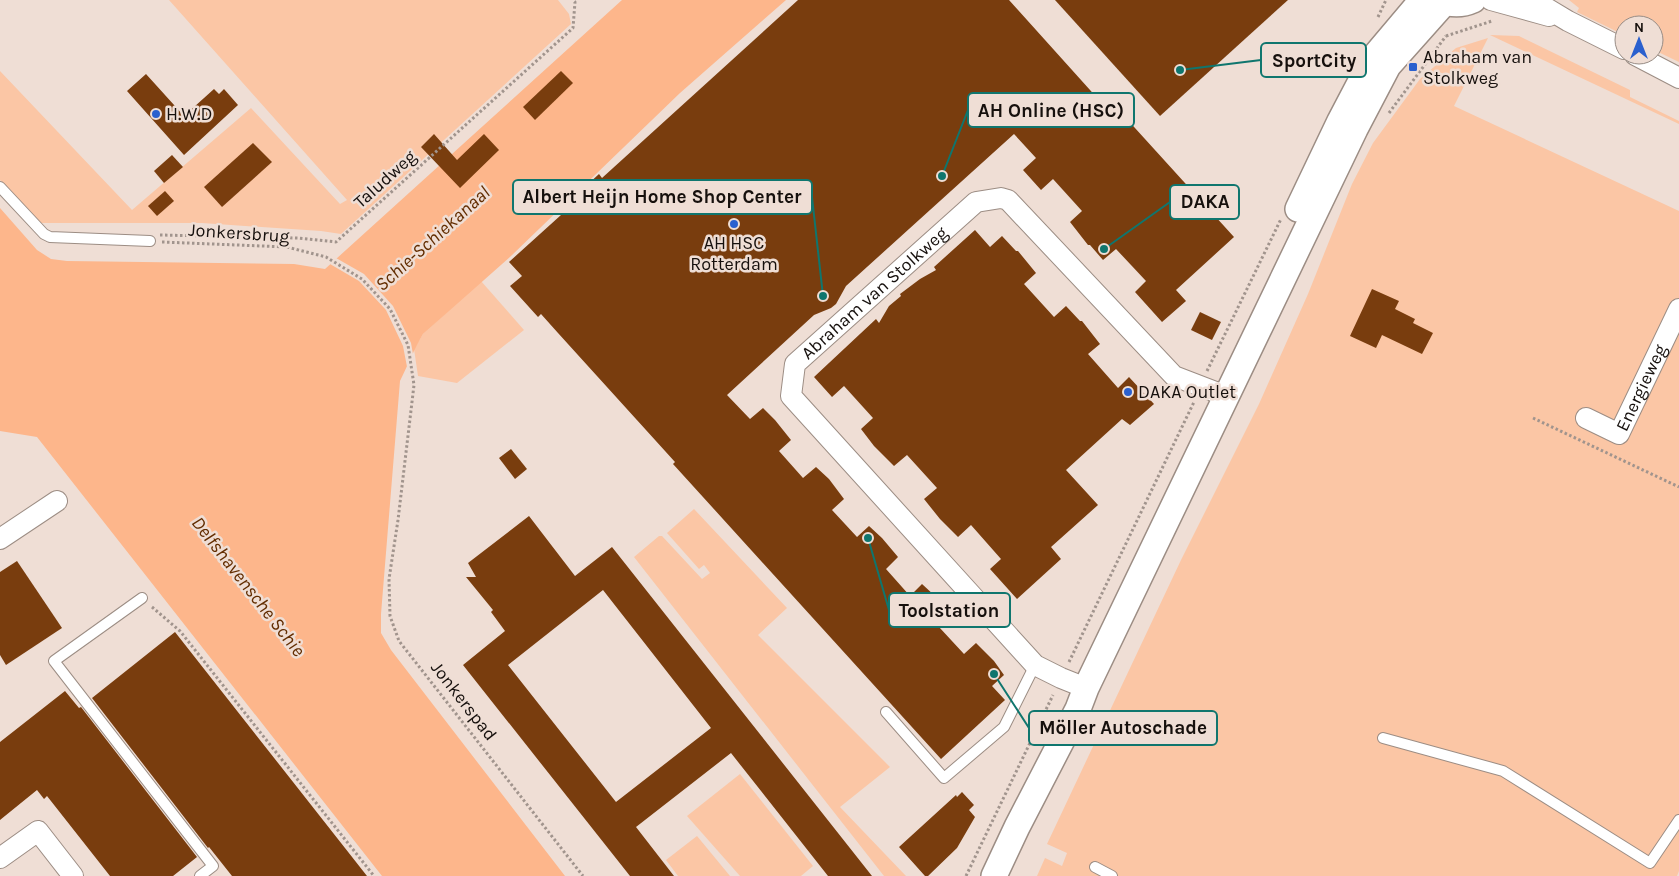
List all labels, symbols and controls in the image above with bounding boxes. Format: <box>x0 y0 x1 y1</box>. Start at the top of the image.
north arrow <box>1614 15 1664 65</box>
text: N <box>1634 19 1644 36</box>
callout: SportCity <box>1261 43 1366 77</box>
place label: Abraham van Stolkweg <box>1423 46 1532 89</box>
text: SportCity <box>1272 50 1357 72</box>
marker: Abraham van Stolkweg <box>1407 61 1419 73</box>
callout: AH Online (HSC) <box>968 93 1134 127</box>
text: AH Online (HSC) <box>978 100 1124 122</box>
place label: H.W.D <box>166 103 212 125</box>
marker: H.W.D <box>150 108 162 120</box>
street label: Taludweg <box>349 145 421 213</box>
callout: Albert Heijn Home Shop Center <box>513 180 812 214</box>
water label: Schie-Schiekanaal <box>371 182 495 296</box>
callout: DAKA <box>1170 185 1239 219</box>
text: Albert Heijn Home Shop Center <box>522 186 802 208</box>
text: DAKA <box>1180 191 1230 213</box>
street label: Jonkersbrug <box>188 218 290 248</box>
marker: AH HSC Rotterdam <box>728 218 740 230</box>
street label: Abraham van Stolkweg <box>797 222 952 364</box>
place label: AH HSC Rotterdam <box>690 232 778 275</box>
street label: Energieweg <box>1611 341 1671 435</box>
place label: DAKA Outlet <box>1138 381 1236 403</box>
marker: DAKA Outlet <box>1122 386 1134 398</box>
water label: Delfshavensche Schie <box>187 512 310 661</box>
callout: Toolstation <box>889 593 1010 627</box>
text: Toolstation <box>899 600 999 622</box>
street label: Jonkerspad <box>426 657 502 745</box>
callout: Möller Autoschade <box>1029 711 1217 745</box>
text: Möller Autoschade <box>1039 717 1207 739</box>

